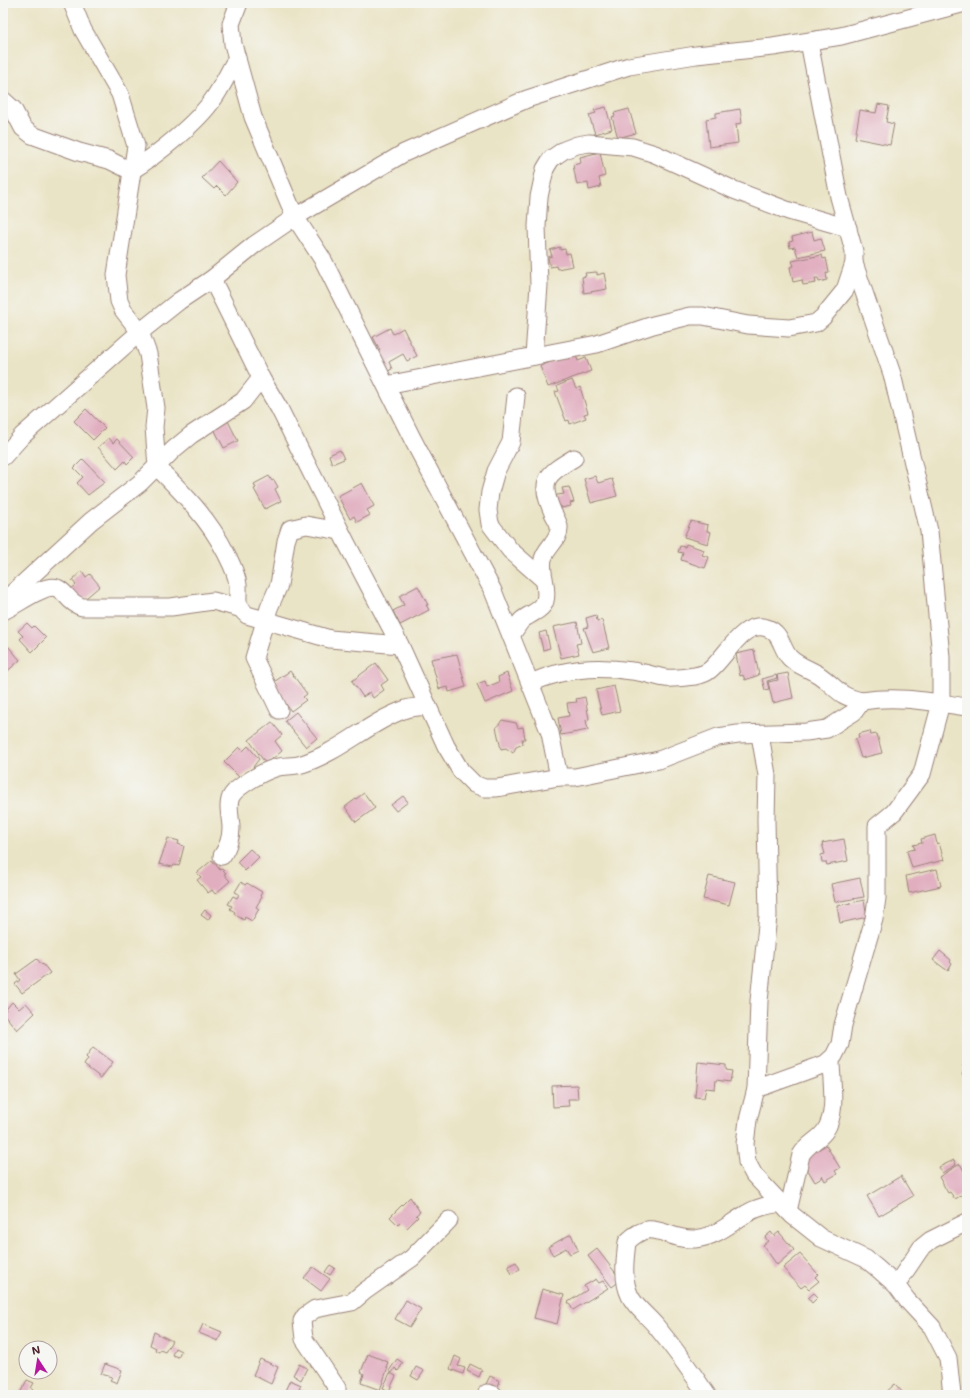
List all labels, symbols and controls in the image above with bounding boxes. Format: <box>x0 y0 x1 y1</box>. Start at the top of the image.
north arrow <box>18 1340 58 1380</box>
text: N <box>30 1342 41 1358</box>

